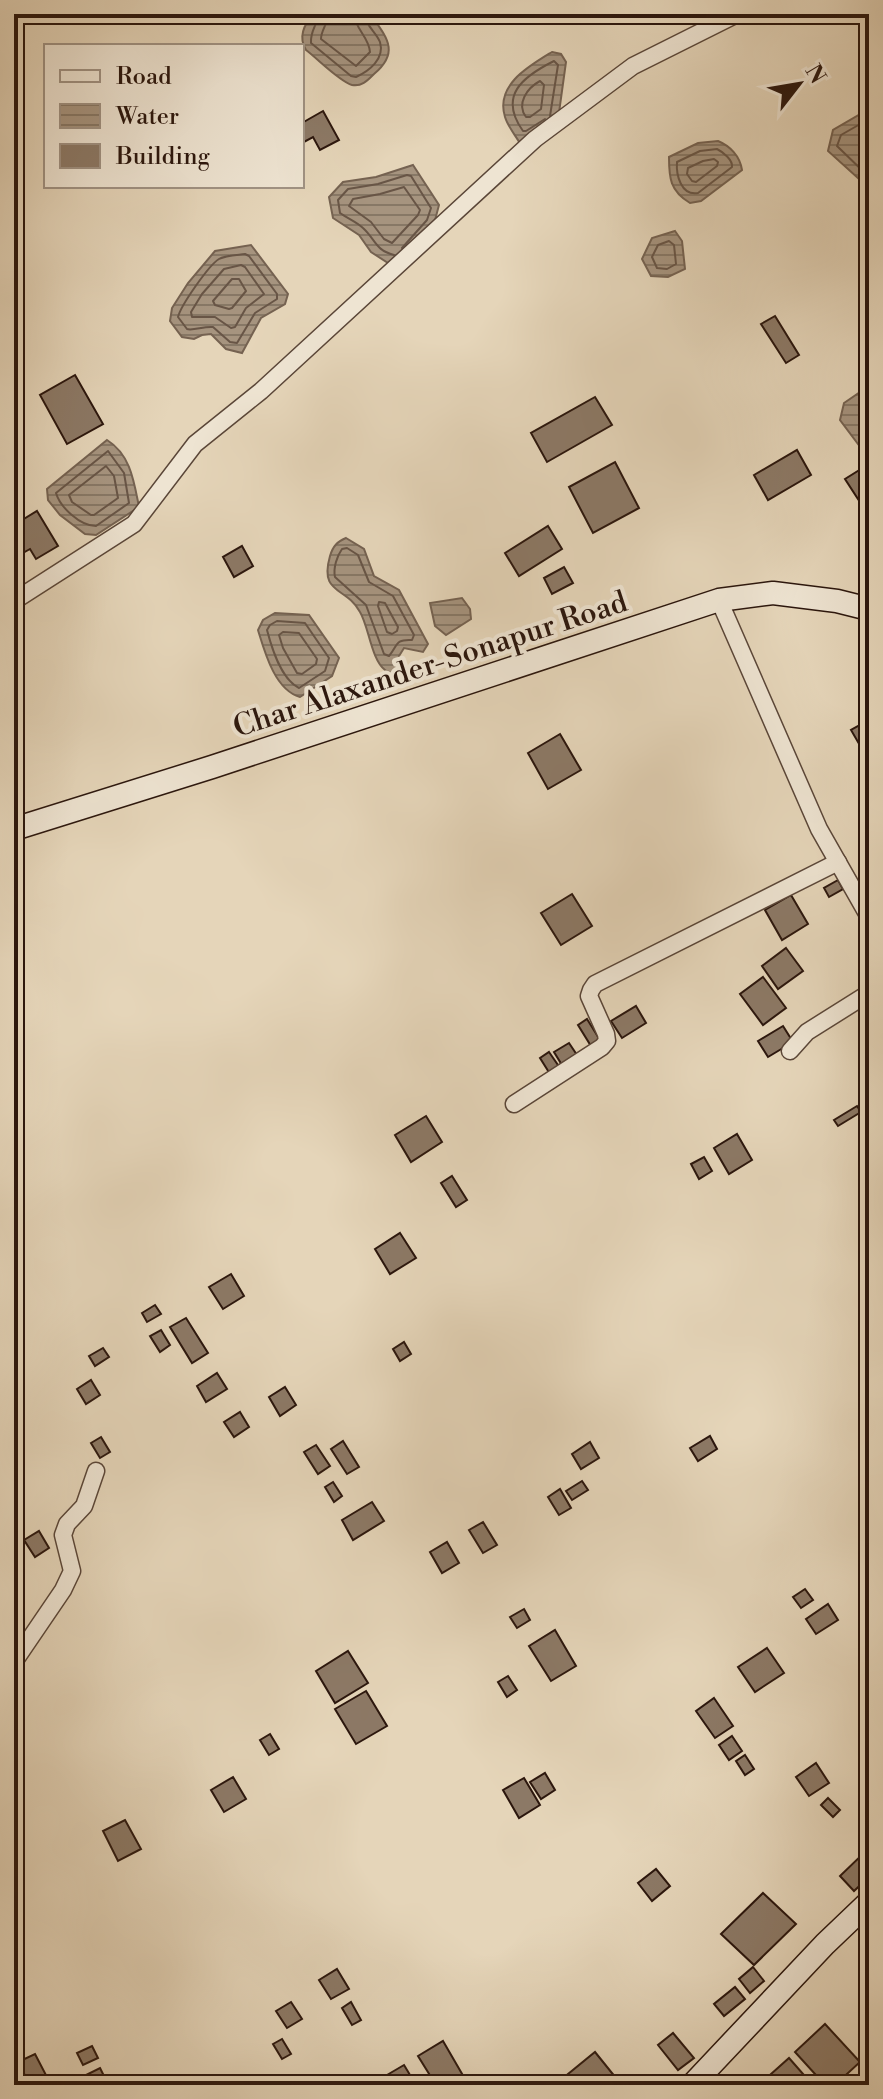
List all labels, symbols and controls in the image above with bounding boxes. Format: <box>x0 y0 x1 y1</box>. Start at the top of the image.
legend <box>44 44 304 188</box>
north arrow <box>759 44 839 124</box>
text: N <box>799 60 831 89</box>
text: Road <box>116 62 172 92</box>
text: Water <box>115 102 179 132</box>
text: Building <box>115 142 210 172</box>
street label: Char Alaxander-Sonapur Road <box>228 583 632 747</box>

